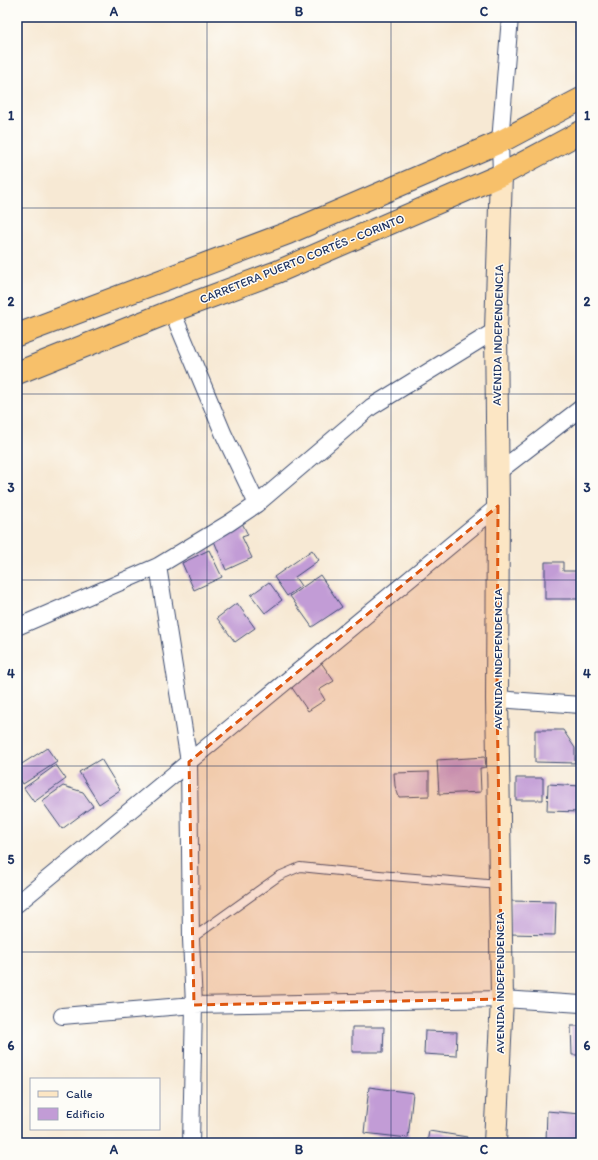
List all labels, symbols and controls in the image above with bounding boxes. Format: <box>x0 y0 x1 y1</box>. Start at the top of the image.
text: A <box>109 4 119 19</box>
text: B <box>295 4 304 19</box>
text: C <box>480 4 489 19</box>
text: 1 <box>8 108 14 123</box>
text: 1 <box>584 108 590 123</box>
street label: CARRETERA PUERTO CORTÉS - CORINTO <box>198 211 407 307</box>
street label: AVENIDA INDEPENDENCIA <box>490 264 506 406</box>
text: 2 <box>8 294 15 309</box>
text: 2 <box>584 294 591 309</box>
text: 3 <box>7 480 15 495</box>
text: 3 <box>583 480 591 495</box>
street label: AVENIDA INDEPENDENCIA <box>491 588 505 730</box>
text: 4 <box>7 666 15 681</box>
text: 4 <box>583 666 591 681</box>
text: 5 <box>8 852 15 867</box>
text: 5 <box>584 852 591 867</box>
street label: AVENIDA INDEPENDENCIA <box>493 912 507 1054</box>
text: 6 <box>8 1038 15 1053</box>
text: 6 <box>584 1038 591 1053</box>
legend <box>30 1078 160 1130</box>
text: Calle <box>66 1087 93 1101</box>
text: Edificio <box>66 1107 105 1121</box>
text: A <box>109 1142 119 1157</box>
text: B <box>295 1142 304 1157</box>
text: C <box>480 1142 489 1157</box>

